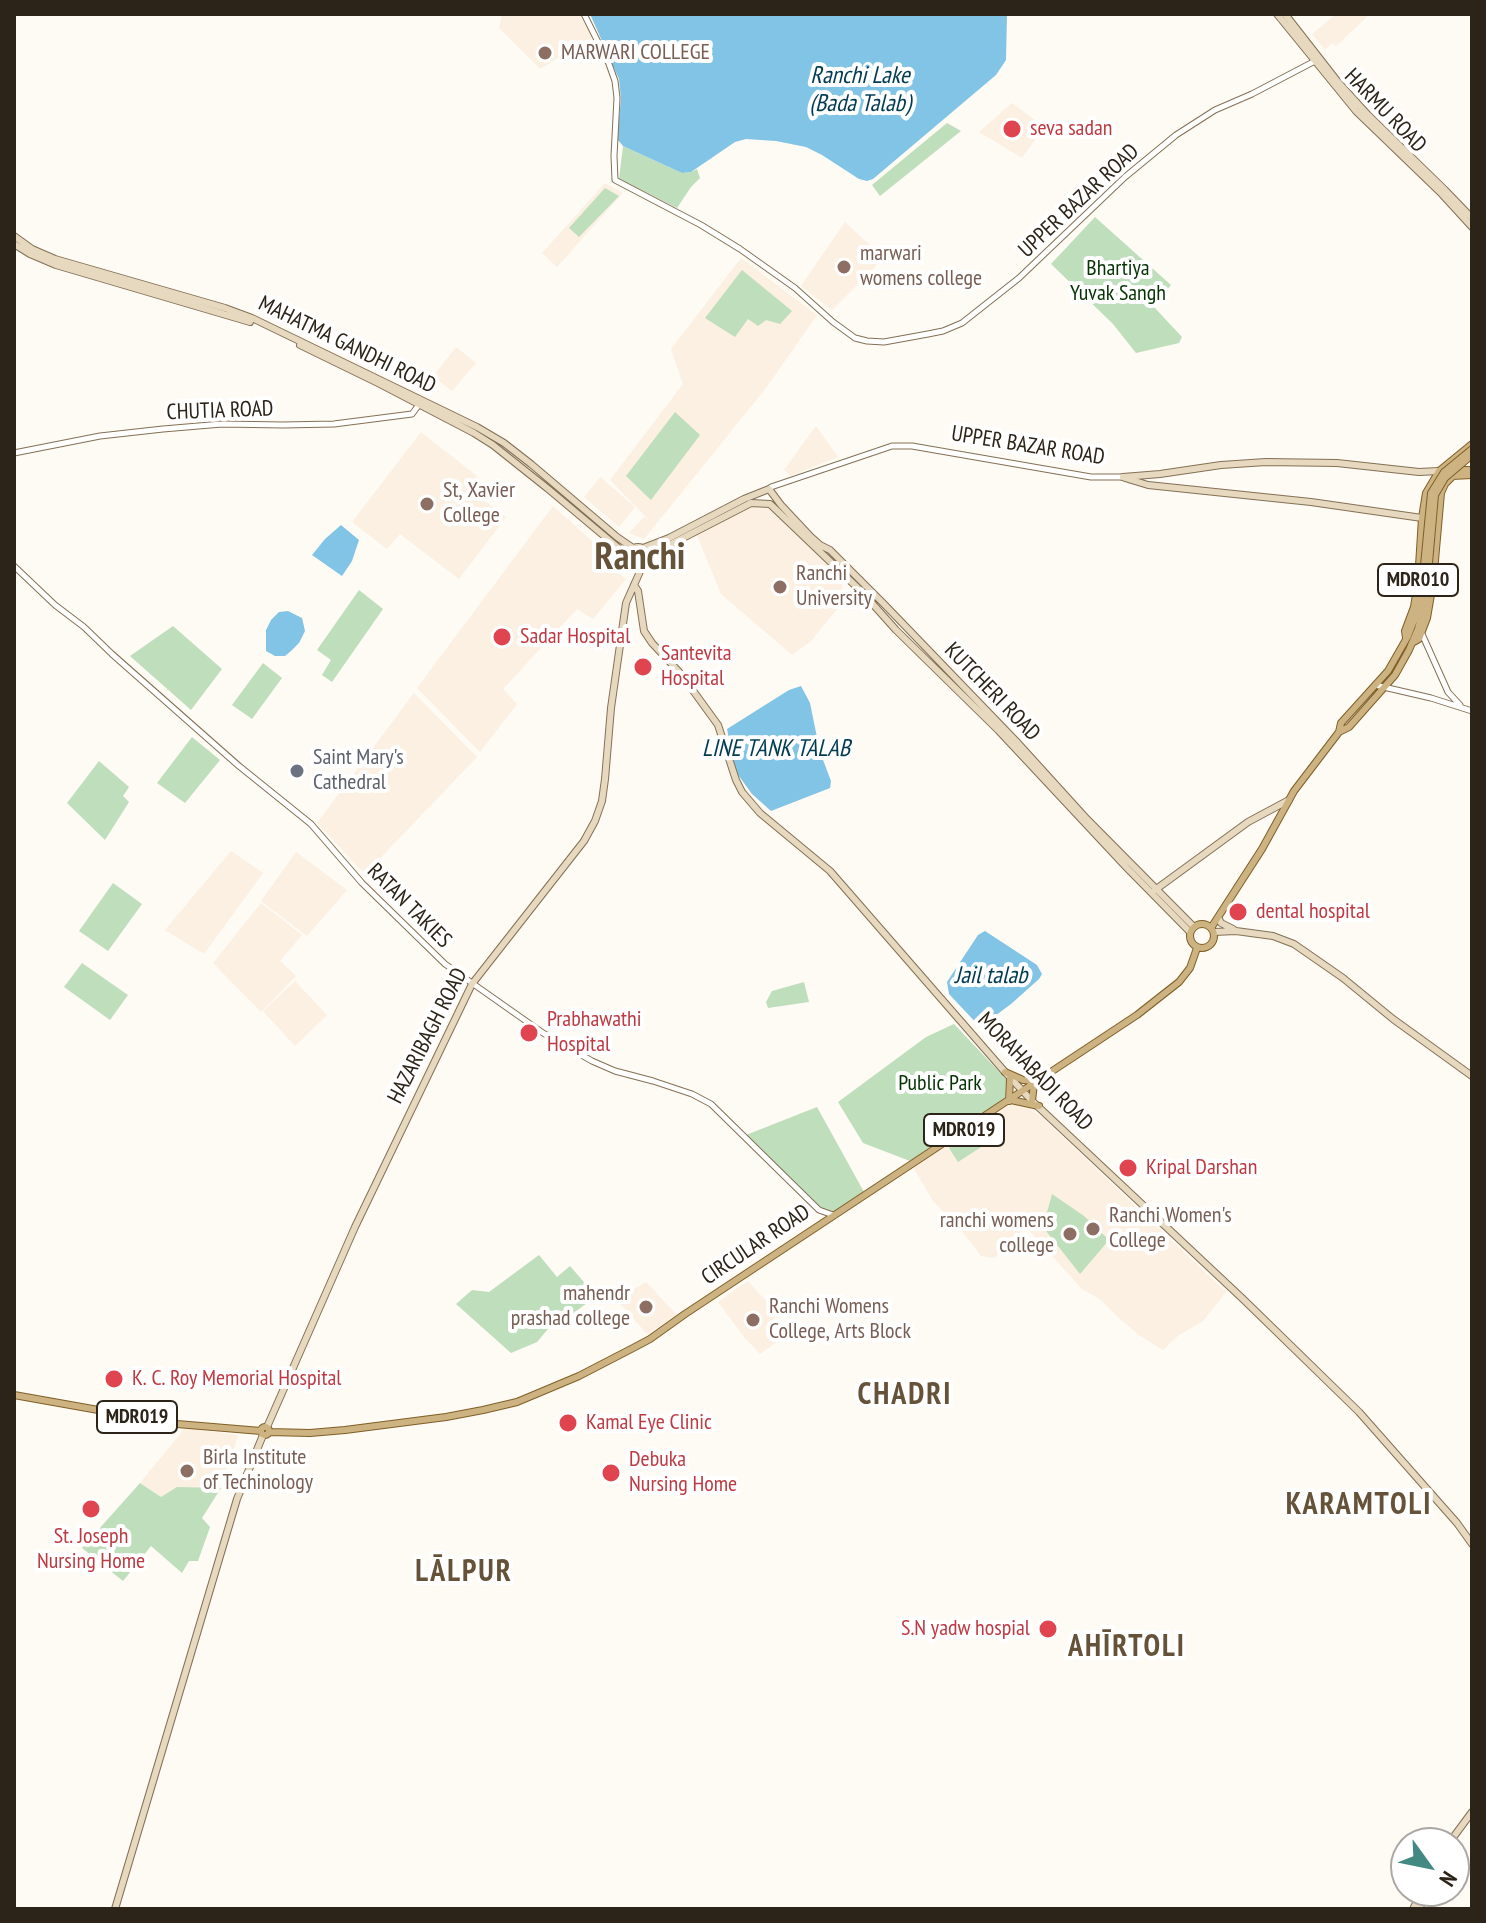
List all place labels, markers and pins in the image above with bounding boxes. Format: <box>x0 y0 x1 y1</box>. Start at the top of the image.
place label: MARWARI COLLEGE <box>561 40 710 66</box>
marker: MARWARI COLLEGE <box>536 44 554 62</box>
place label: seva sadan <box>1030 116 1112 142</box>
marker: seva sadan <box>1001 118 1023 140</box>
place label: marwari womens college <box>860 241 982 292</box>
marker: marwari womens college <box>835 258 853 276</box>
place label: St, Xavier College <box>443 478 515 530</box>
marker: St, Xavier College <box>418 495 436 513</box>
place label: Ranchi University <box>796 561 872 612</box>
marker: Ranchi University <box>771 578 789 596</box>
place label: Sadar Hospital <box>520 624 630 650</box>
marker: Sadar Hospital <box>491 626 513 648</box>
place label: Santevita Hospital <box>661 641 732 692</box>
marker: Santevita Hospital <box>632 656 654 678</box>
place label: Saint Mary's Cathedral <box>313 745 404 796</box>
marker: Saint Mary's Cathedral <box>288 762 306 780</box>
place label: dental hospital <box>1256 899 1370 925</box>
marker: dental hospital <box>1227 901 1249 923</box>
place label: Prabhawathi Hospital <box>547 1007 641 1058</box>
marker: Prabhawathi Hospital <box>518 1022 540 1044</box>
place label: Kripal Darshan <box>1146 1155 1257 1181</box>
marker: Kripal Darshan <box>1117 1157 1139 1179</box>
place label: Ranchi Women's College <box>1109 1203 1232 1254</box>
place label: ranchi womens college <box>940 1208 1054 1260</box>
marker: Ranchi Women's College <box>1084 1220 1102 1238</box>
marker: ranchi womens college <box>1061 1225 1079 1243</box>
place label: mahendr prashad college <box>511 1281 630 1332</box>
place label: Ranchi Womens College, Arts Block <box>769 1294 911 1346</box>
marker: mahendr prashad college <box>637 1298 655 1316</box>
marker: Ranchi Womens College, Arts Block <box>744 1311 762 1329</box>
place label: K. C. Roy Memorial Hospital <box>132 1366 341 1392</box>
marker: K. C. Roy Memorial Hospital <box>103 1368 125 1390</box>
place label: Kamal Eye Clinic <box>586 1410 712 1436</box>
marker: Kamal Eye Clinic <box>557 1412 579 1434</box>
place label: Birla Institute of Techinology <box>203 1445 313 1496</box>
place label: Debuka Nursing Home <box>629 1447 737 1498</box>
marker: Birla Institute of Techinology <box>178 1462 196 1480</box>
marker: Debuka Nursing Home <box>600 1462 622 1484</box>
marker: St. Joseph Nursing Home <box>80 1498 102 1520</box>
place label: St. Joseph Nursing Home <box>37 1524 145 1576</box>
place label: S.N yadw hospial <box>901 1616 1030 1642</box>
marker: S.N yadw hospial <box>1037 1618 1059 1640</box>

